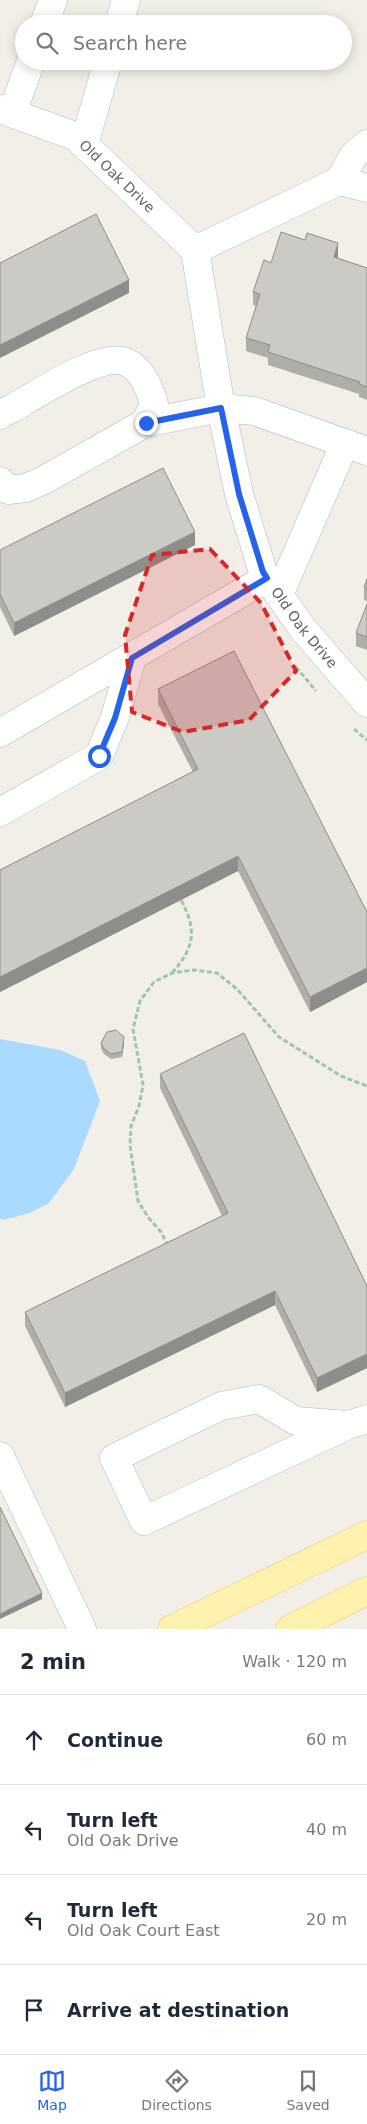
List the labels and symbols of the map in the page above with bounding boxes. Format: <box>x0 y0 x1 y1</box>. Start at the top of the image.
street label: Old Oak Drive <box>76 137 158 216</box>
route end <box>135 412 158 435</box>
street label: Old Oak Drive <box>268 584 341 671</box>
route start <box>88 745 111 768</box>

